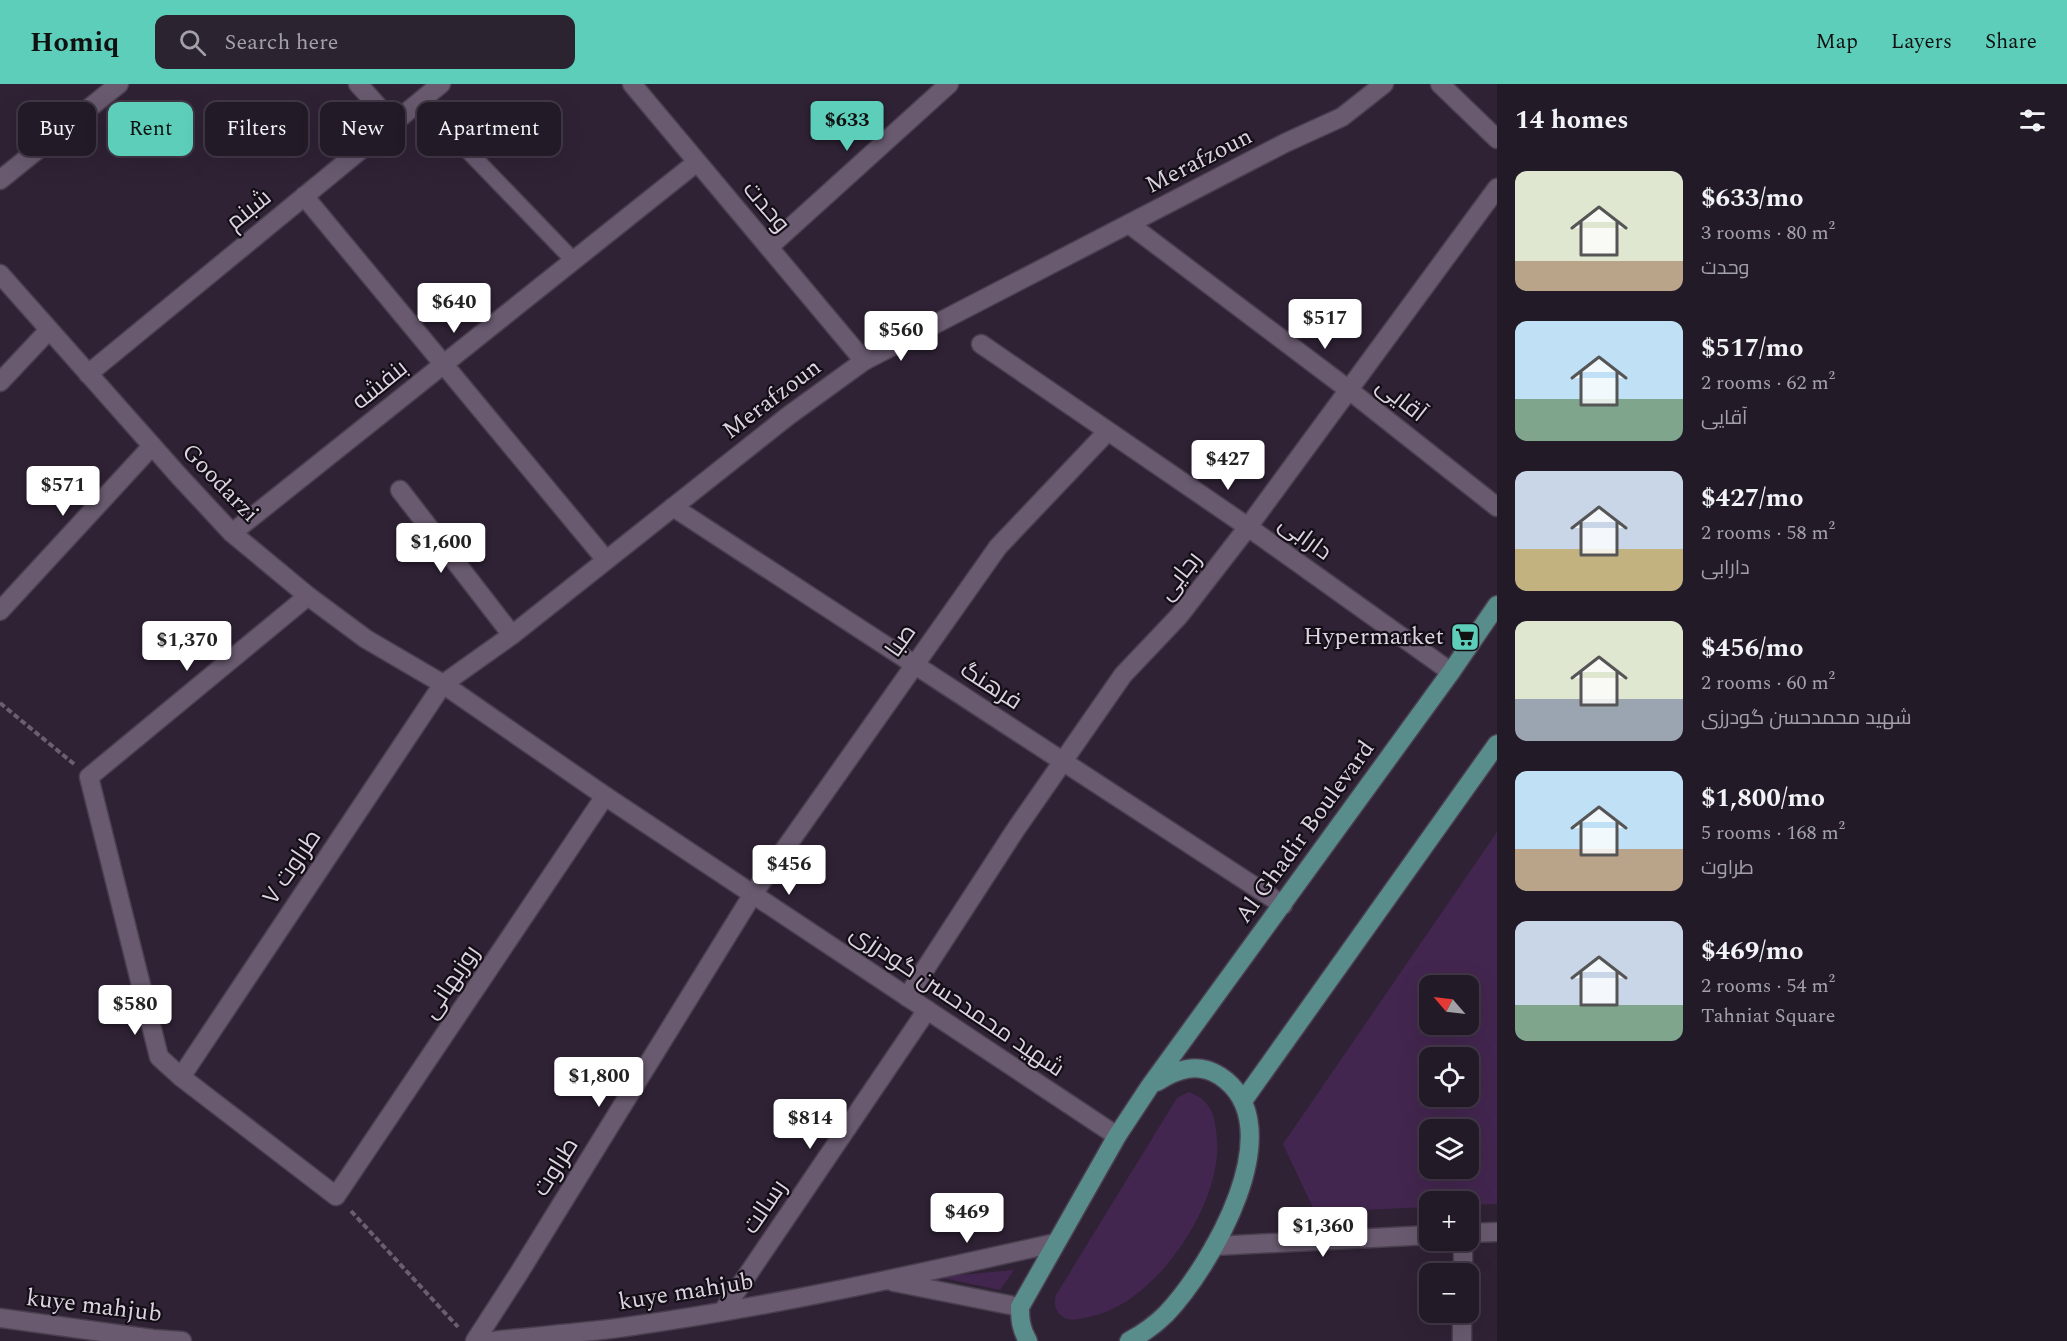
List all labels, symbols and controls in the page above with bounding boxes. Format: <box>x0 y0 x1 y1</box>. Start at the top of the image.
search box <box>155 15 575 69</box>
text: Homiq <box>30 21 119 64</box>
icon: search <box>176 26 209 59</box>
text: Search here <box>224 26 339 59</box>
text: Map <box>1816 26 1858 58</box>
text: Layers <box>1891 26 1952 58</box>
text: Share <box>1985 26 2037 58</box>
text: 14 homes <box>1515 100 1629 140</box>
pin: $633 <box>811 101 883 152</box>
chip: Buy <box>18 102 96 156</box>
chip: Rent <box>108 102 193 156</box>
chip: Filters <box>205 102 308 156</box>
chip: New <box>320 102 405 156</box>
chip: Apartment <box>417 102 561 156</box>
icon: filters <box>2016 104 2049 137</box>
text: $633 <box>825 105 869 135</box>
street label: Merafzoun <box>1139 119 1259 203</box>
street label: وحدت <box>734 173 798 241</box>
text: $633/mo <box>1701 178 1804 218</box>
street label: شبنم <box>218 180 280 240</box>
icon: home <box>1563 195 1635 267</box>
text: 3 rooms · 80 m² <box>1701 218 1835 248</box>
text: وحدت <box>1701 253 1750 283</box>
pin: $640 <box>418 283 490 334</box>
text: $640 <box>432 287 476 317</box>
pin: $517 <box>1289 299 1361 350</box>
text: $517 <box>1303 303 1347 333</box>
pin: $560 <box>865 311 937 362</box>
text: $560 <box>879 315 923 345</box>
text: $517/mo <box>1701 328 1804 368</box>
icon: home <box>1563 345 1635 417</box>
street label: Merafzoun <box>715 350 829 448</box>
street label: بنفشه <box>344 351 416 419</box>
text: 2 rooms · 62 m² <box>1701 368 1835 398</box>
street label: آقایی <box>1368 369 1434 432</box>
text: آقایی <box>1701 403 1747 433</box>
street label: Goodarzi <box>173 435 267 531</box>
pin: $427 <box>1192 440 1264 491</box>
text: $427 <box>1206 444 1250 474</box>
pin: $571 <box>27 466 99 517</box>
text: $571 <box>41 470 85 500</box>
text: $427/mo <box>1701 478 1804 518</box>
icon: home <box>1563 495 1635 567</box>
street label: دارابی <box>1271 506 1339 570</box>
text: 2 rooms · 58 m² <box>1701 518 1835 548</box>
pin: $1,600 <box>392 523 490 574</box>
text: $1,600 <box>410 527 472 557</box>
street label: رجایی <box>1149 544 1211 608</box>
text: دارابی <box>1701 553 1750 583</box>
street label: صبا <box>877 617 925 665</box>
place label: Hypermarket <box>1303 619 1444 655</box>
pin: $1,370 <box>138 621 236 672</box>
supermarket icon: Hypermarket <box>1449 621 1481 653</box>
text: $1,370 <box>156 625 218 655</box>
text: $456/mo <box>1701 628 1804 668</box>
icon: home <box>1563 645 1635 717</box>
street label: فرهنگ <box>953 653 1029 719</box>
text: 2 rooms · 60 m² <box>1701 668 1835 698</box>
text: شهید محمدحسن گودرزی <box>1701 703 1912 733</box>
street label: Al Ghadir Boulevard <box>1226 733 1384 931</box>
text: $1,800/mo <box>1701 778 1825 818</box>
icon: home <box>1563 795 1635 867</box>
text: 5 rooms · 168 m² <box>1701 818 1845 848</box>
street label: طراوت ۷ <box>253 822 331 912</box>
pin: $456 <box>753 845 825 896</box>
text: $456 <box>767 849 811 879</box>
text: طراوت <box>1701 853 1754 883</box>
street label: شهید محمدحسن گودرزی <box>842 915 1072 1087</box>
text: $469/mo <box>1701 931 1804 971</box>
street label: روزبهانی <box>413 938 489 1026</box>
icon: home <box>1563 945 1635 1017</box>
text: 2 rooms · 54 m² <box>1701 971 1835 1001</box>
north arrow <box>1419 975 1479 1035</box>
map controls <box>1419 975 1479 1323</box>
pin: $580 <box>99 985 171 1036</box>
text: $580 <box>113 989 157 1019</box>
text: Tahniat Square <box>1701 1001 1835 1031</box>
button: locate <box>1419 1047 1479 1107</box>
pin: $1,800 <box>550 1057 648 1108</box>
text: $1,800 <box>568 1061 630 1091</box>
pin: $814 <box>774 1099 846 1150</box>
text: $814 <box>788 1103 832 1133</box>
button: layers <box>1419 1119 1479 1179</box>
street label: طراوت <box>524 1131 588 1203</box>
street label: رسالت <box>733 1172 797 1242</box>
button: + <box>1419 1191 1479 1251</box>
pin: $469 <box>931 1193 1003 1244</box>
text: $469 <box>945 1197 989 1227</box>
pin: $1,360 <box>1274 1207 1372 1258</box>
text: $1,360 <box>1292 1211 1354 1241</box>
button: − <box>1419 1263 1479 1323</box>
street label: kuye mahjub <box>616 1264 756 1320</box>
street label: kuye mahjub <box>24 1280 164 1332</box>

